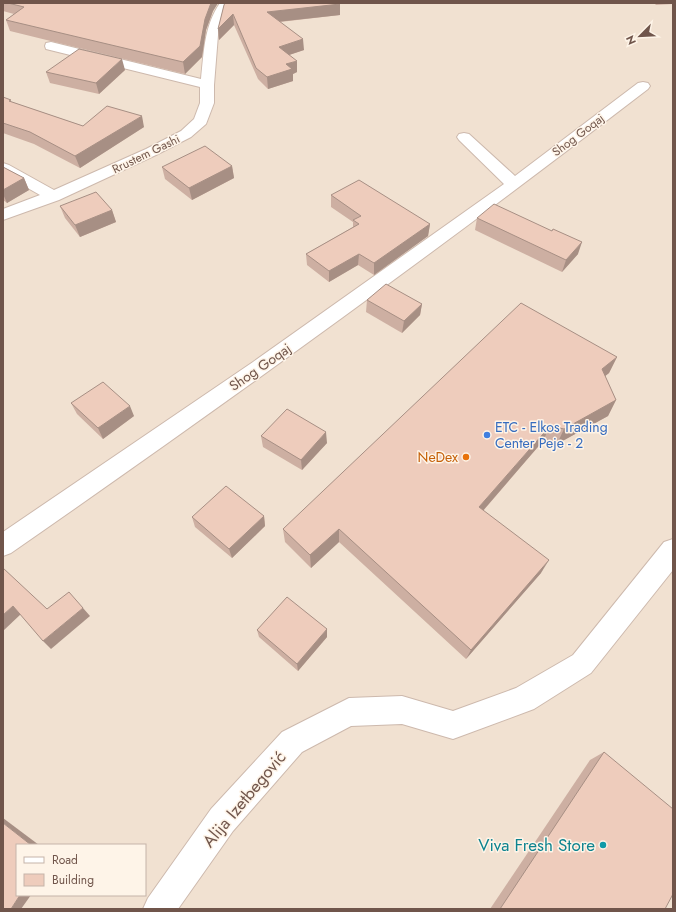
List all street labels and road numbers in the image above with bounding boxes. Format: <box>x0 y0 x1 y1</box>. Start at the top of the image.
street label: Shog Goqaj <box>548 109 608 161</box>
street label: Rrustem Gashi <box>109 130 183 178</box>
street label: Shog Goqaj <box>225 338 295 396</box>
street label: Alija Izetbegović <box>197 746 291 852</box>

